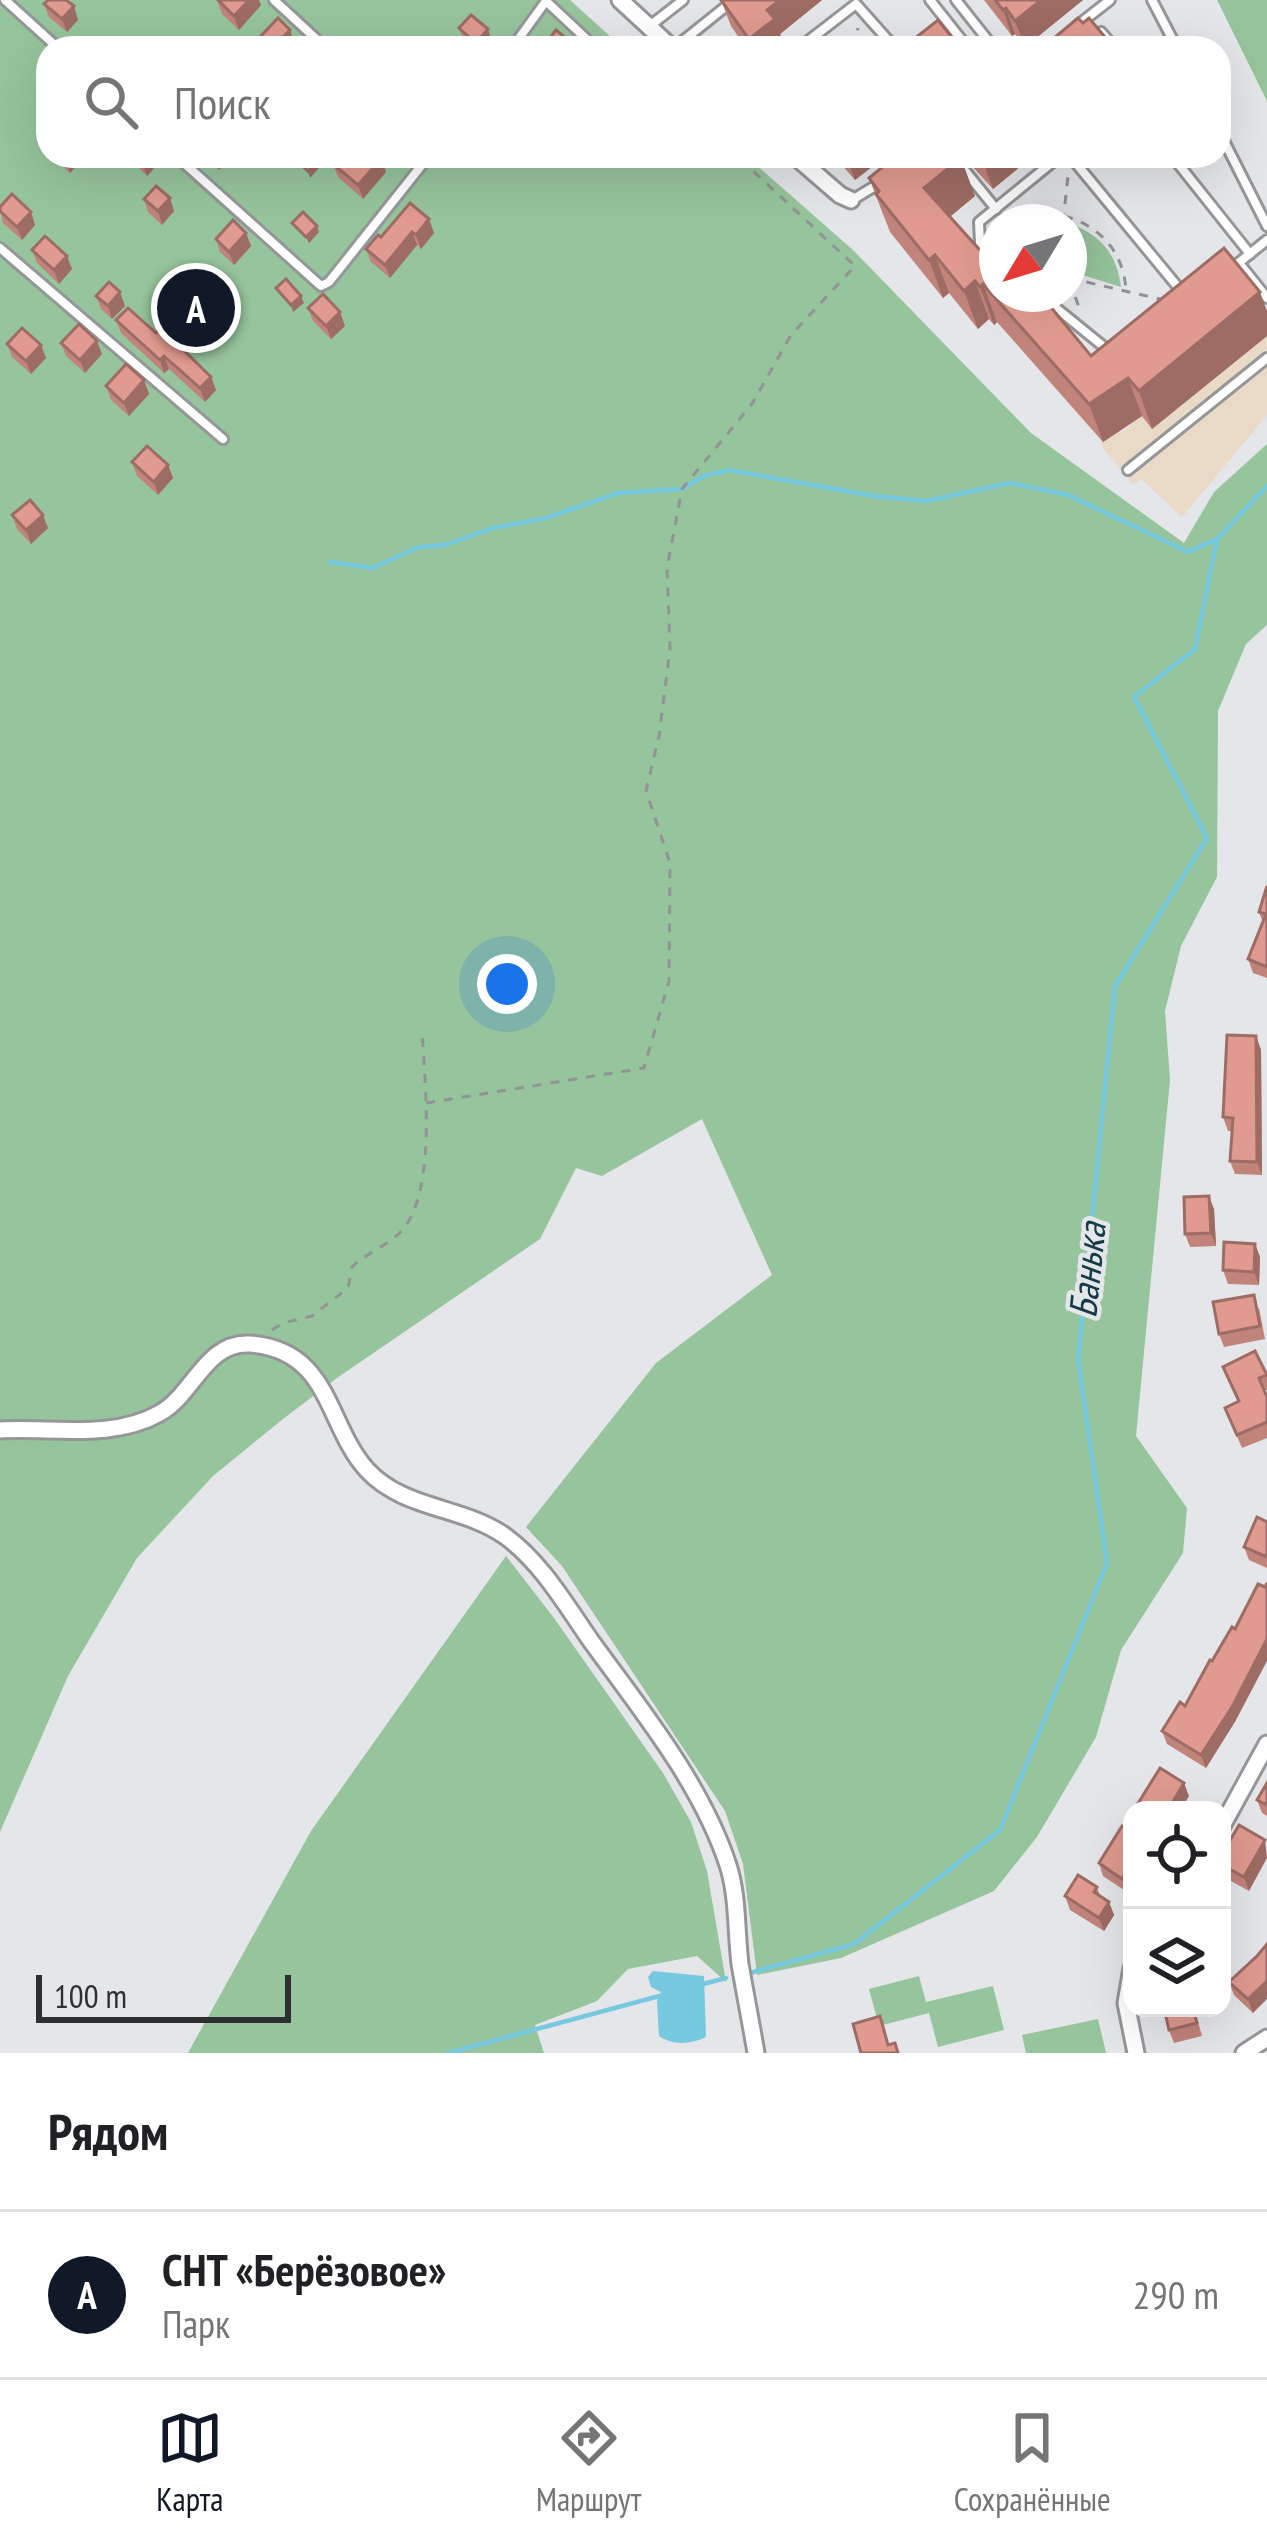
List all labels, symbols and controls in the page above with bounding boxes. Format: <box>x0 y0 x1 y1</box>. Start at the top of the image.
search box <box>36 36 1231 168</box>
icon: search <box>78 69 144 135</box>
text: Поиск <box>174 73 270 131</box>
north arrow <box>979 204 1087 312</box>
pin: A <box>157 263 235 353</box>
your location <box>477 954 537 1014</box>
water label: Банька <box>1056 1218 1117 1320</box>
map controls <box>1123 1801 1231 2017</box>
button: locate <box>1123 1801 1231 1909</box>
button: layers <box>1123 1909 1231 2017</box>
scale bar <box>36 1969 291 2022</box>
text: 100 m <box>54 1974 127 2017</box>
text: Рядом <box>48 2098 168 2164</box>
text: СНТ «Берёзовое» <box>162 2240 446 2298</box>
text: A <box>77 2269 97 2320</box>
text: 290 m <box>1133 2269 1219 2320</box>
text: Парк <box>162 2298 230 2349</box>
tab: Карта <box>156 2405 223 2520</box>
tab: Маршрут <box>536 2405 641 2520</box>
tab: Сохранённые <box>954 2405 1111 2520</box>

